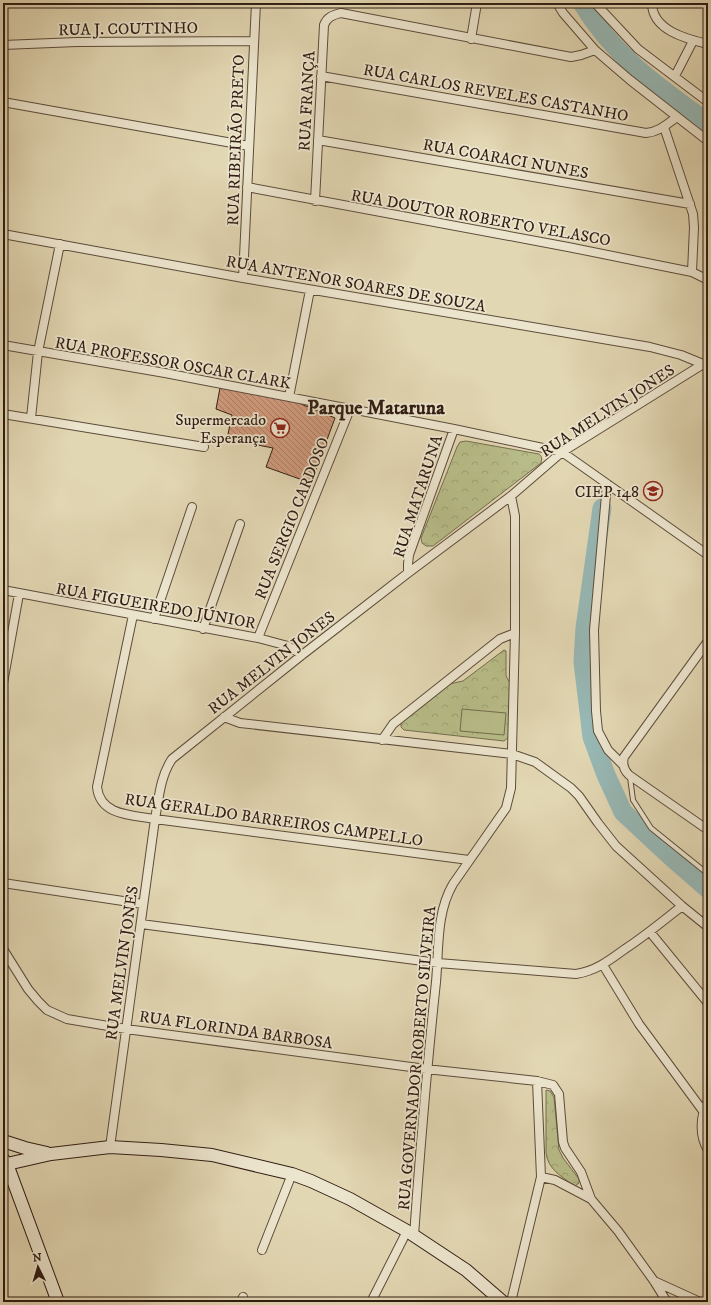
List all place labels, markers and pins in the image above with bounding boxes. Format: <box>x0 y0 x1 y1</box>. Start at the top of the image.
place label: Supermercado Esperança <box>175 410 266 448</box>
supermarket icon: Supermercado Esperança <box>269 417 291 439</box>
school or university icon: CIEP 148 <box>642 480 664 502</box>
place label: CIEP 148 <box>575 482 639 502</box>

